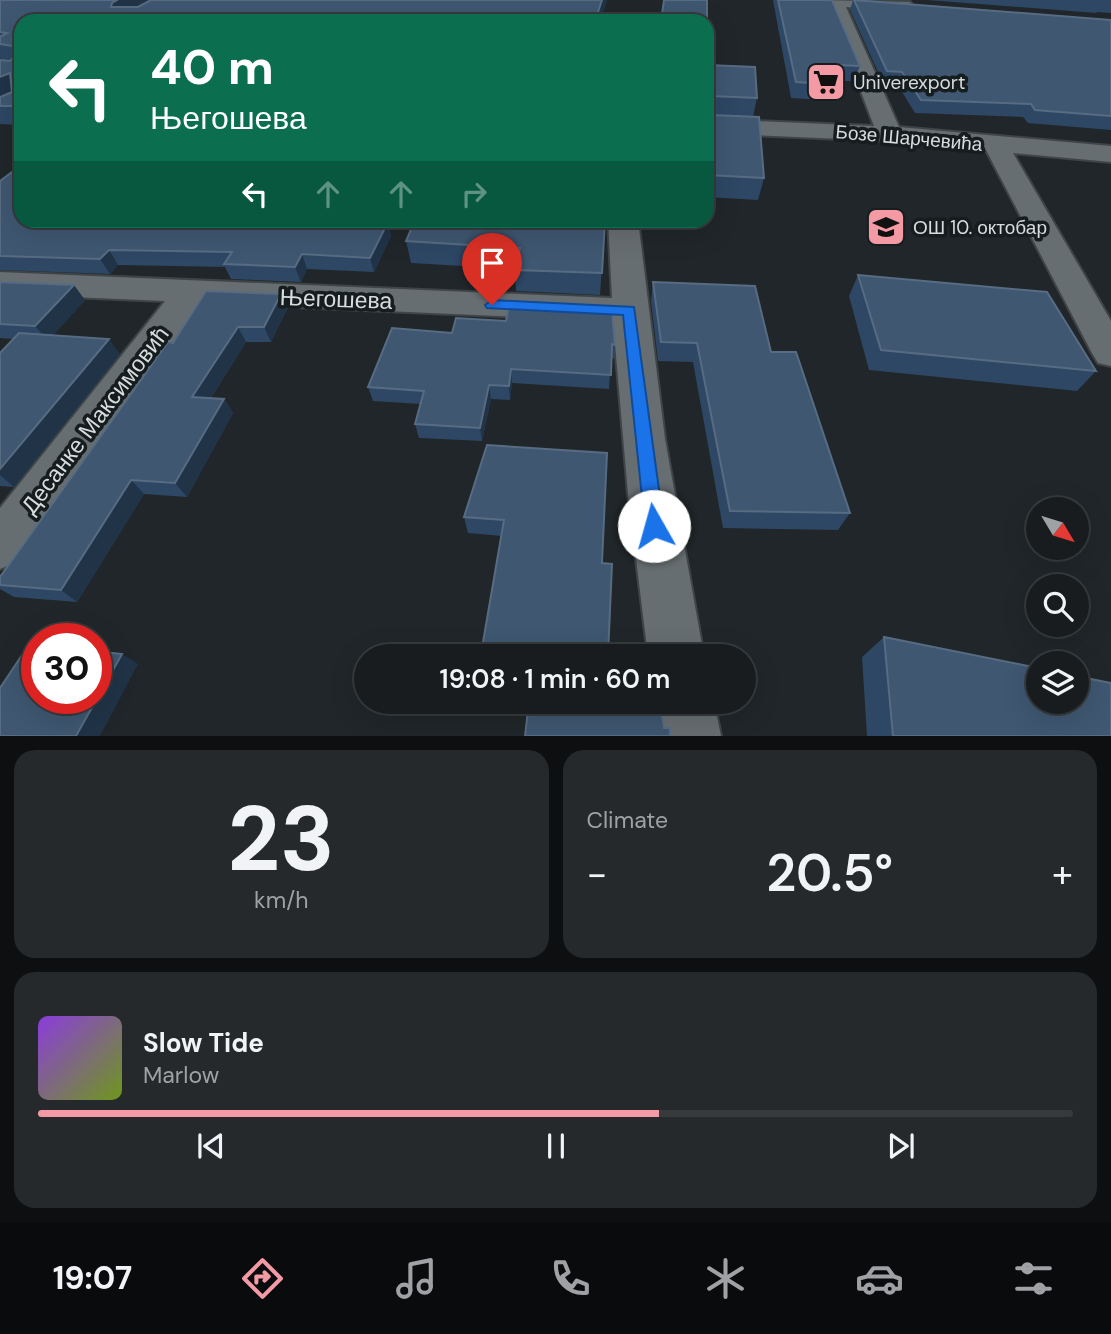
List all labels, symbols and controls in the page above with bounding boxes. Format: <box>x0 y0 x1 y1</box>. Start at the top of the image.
text: 40 m <box>150 35 274 99</box>
icon: left <box>35 42 126 133</box>
supermarket icon: Univerexport <box>805 61 847 103</box>
place label: Univerexport <box>853 70 965 95</box>
text: Његошева <box>150 97 307 139</box>
street label: Бозе Шарчевића <box>834 119 984 157</box>
icon: left <box>236 175 274 213</box>
icon: ahead <box>309 175 347 213</box>
icon: ahead <box>382 175 420 213</box>
icon: right <box>455 175 493 213</box>
school or university icon: ОШ 10. октобар <box>865 206 907 248</box>
place label: ОШ 10. октобар <box>913 215 1047 240</box>
pin <box>462 233 522 305</box>
icon: arrive <box>473 244 511 282</box>
street label: Његошева <box>279 282 393 316</box>
street label: Десанке Максимовић <box>14 320 176 520</box>
position arrow <box>617 489 691 563</box>
north arrow <box>1026 497 1088 560</box>
map controls <box>1026 497 1089 714</box>
button: search <box>1026 574 1089 637</box>
speed limit sign: 30 <box>21 623 112 714</box>
button: layers <box>1026 651 1089 714</box>
text: 19:08 · 1 min · 60 m <box>440 662 670 696</box>
text: 23 <box>228 780 335 898</box>
text: Climate <box>587 805 668 835</box>
text: 20.5° <box>766 839 893 907</box>
text: − <box>587 849 607 899</box>
text: + <box>1052 849 1073 899</box>
text: km/h <box>254 885 308 915</box>
text: Slow Tide <box>143 1026 264 1060</box>
text: Marlow <box>143 1060 219 1090</box>
icon: previous <box>192 1127 230 1165</box>
icon: pause <box>537 1127 575 1165</box>
icon: next <box>882 1127 920 1165</box>
icon: directions <box>238 1254 287 1303</box>
icon: music <box>392 1254 441 1303</box>
icon: phone <box>546 1254 595 1303</box>
icon: climate <box>701 1254 750 1303</box>
icon: car <box>855 1254 904 1303</box>
icon: filters <box>1009 1254 1058 1303</box>
text: 19:07 <box>53 1257 132 1299</box>

